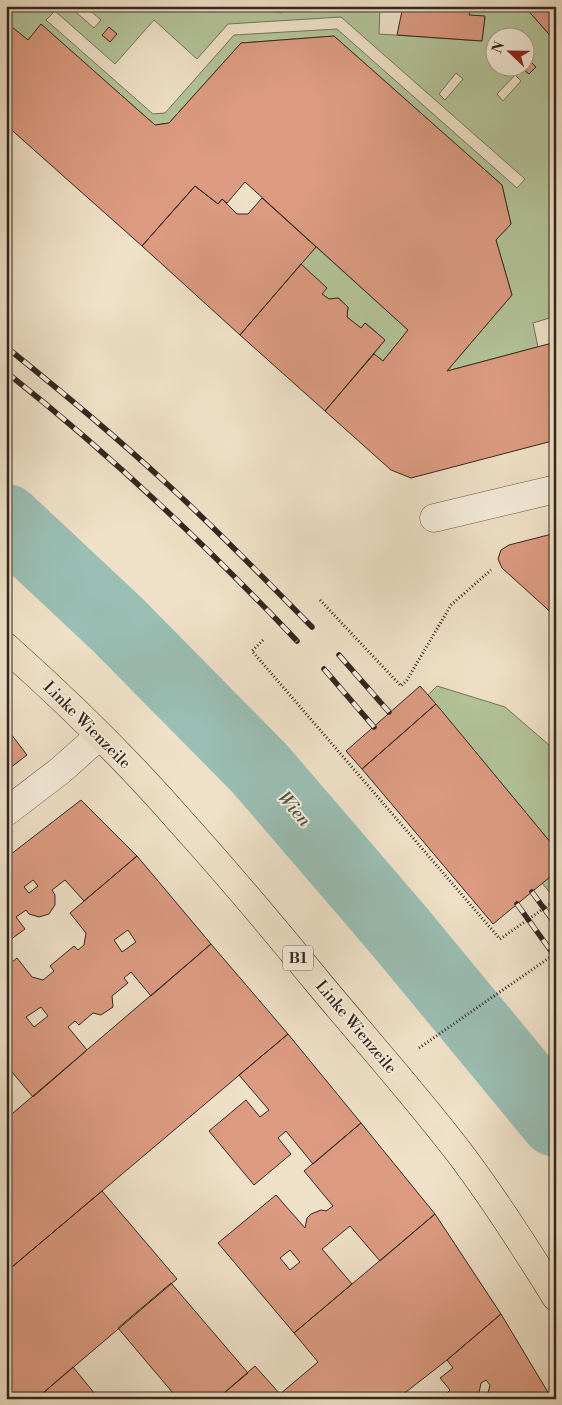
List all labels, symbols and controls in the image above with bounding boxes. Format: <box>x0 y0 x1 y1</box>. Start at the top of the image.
north arrow <box>484 28 534 78</box>
text: N <box>488 39 509 56</box>
street label: Linke Wienzeile <box>39 677 135 773</box>
water label: Wien <box>272 787 316 832</box>
road number: B1 <box>283 946 313 970</box>
street label: Linke Wienzeile <box>311 976 401 1078</box>

